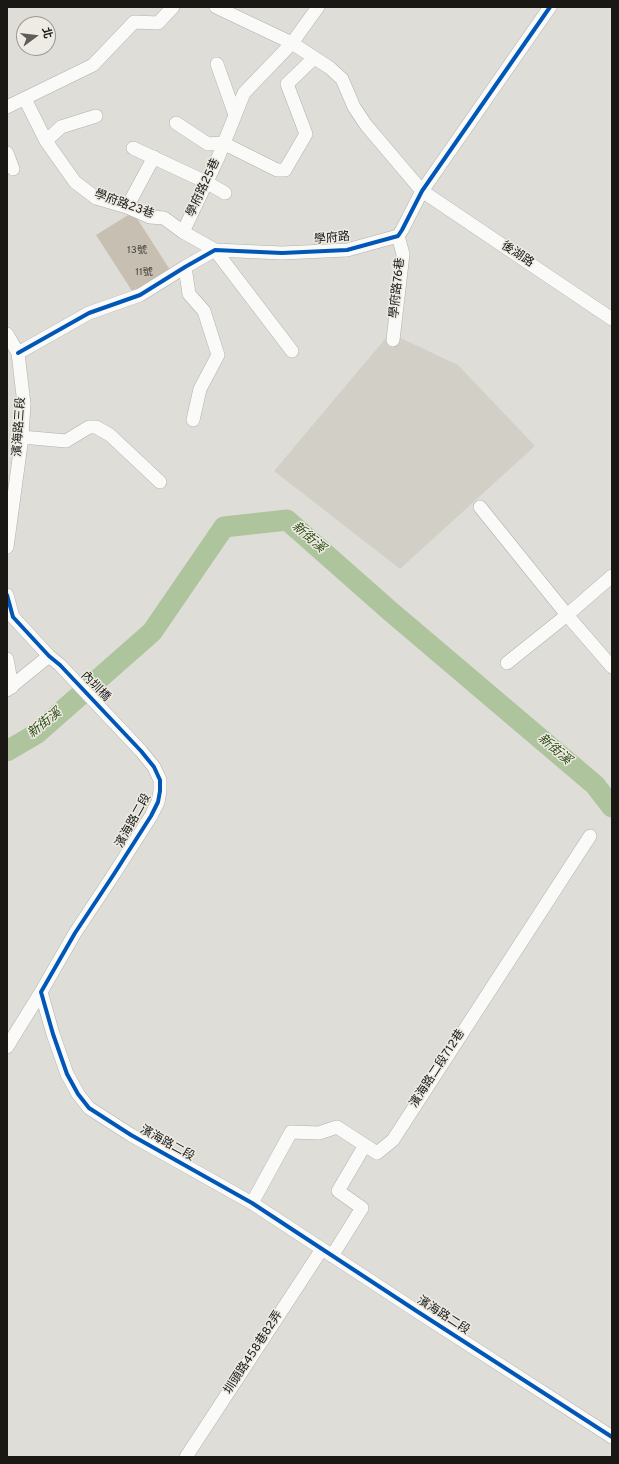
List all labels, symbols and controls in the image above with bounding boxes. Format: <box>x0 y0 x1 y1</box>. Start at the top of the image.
north arrow <box>16 16 56 56</box>
text: 北 <box>38 26 55 40</box>
street label: 學府路25巷 <box>184 157 224 219</box>
street label: 學府路23巷 <box>92 188 156 222</box>
street label: 學府路 <box>313 230 351 248</box>
street label: 後湖路 <box>498 239 536 271</box>
house number: 13號 <box>127 245 147 257</box>
street label: 學府路76巷 <box>388 257 408 319</box>
house number: 11號 <box>135 267 153 279</box>
street label: 濱海路三段 <box>11 397 29 457</box>
water label: 新街溪 <box>288 519 328 557</box>
street label: 內圳橋 <box>77 669 113 705</box>
water label: 新街溪 <box>25 706 65 742</box>
water label: 新街溪 <box>534 731 574 769</box>
street label: 濱海路二段 <box>113 791 155 851</box>
street label: 濱海路二段712巷 <box>407 1027 469 1111</box>
street label: 濱海路二段 <box>137 1123 197 1165</box>
street label: 濱海路二段 <box>414 1294 472 1338</box>
street label: 圳頭路458巷82弄 <box>222 1309 286 1397</box>

